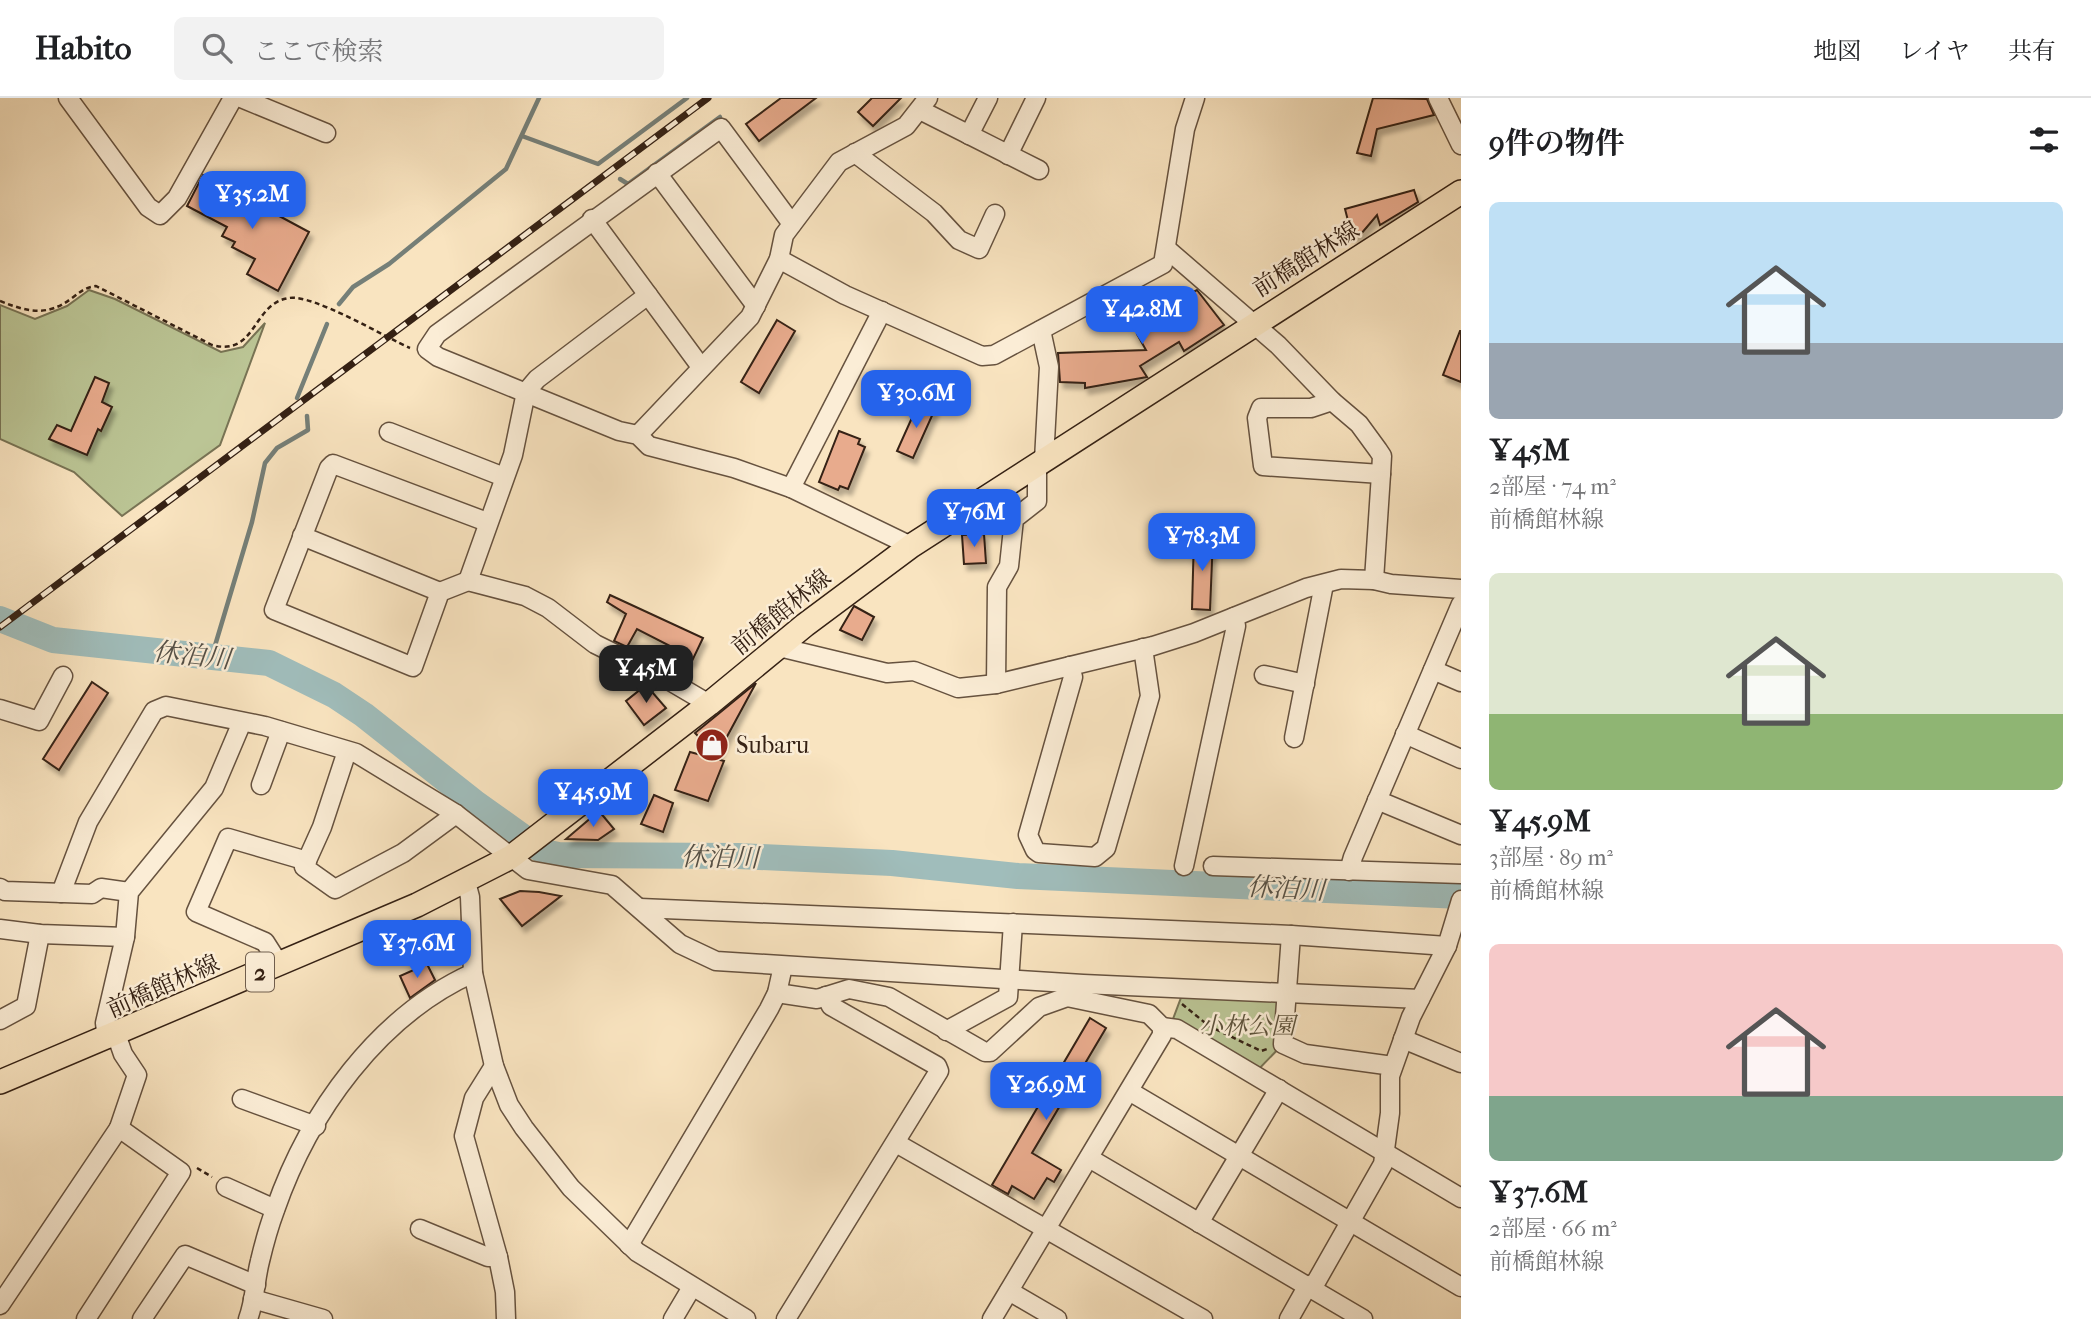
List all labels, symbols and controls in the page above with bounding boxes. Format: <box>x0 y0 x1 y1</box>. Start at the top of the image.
search box <box>174 17 664 80</box>
text: Habito <box>35 29 132 68</box>
icon: search <box>198 29 236 67</box>
text: ここで検索 <box>254 36 384 67</box>
text: 地図 <box>1813 37 1861 65</box>
text: レイヤ <box>1899 37 1970 65</box>
text: 共有 <box>2008 37 2056 65</box>
icon: filters <box>2025 121 2063 159</box>
text: 9件の物件 <box>1489 126 1625 161</box>
pin: ¥35.2M <box>195 172 309 231</box>
text: ¥35.2M <box>215 180 289 207</box>
street label: 前橋館林線 <box>1248 215 1364 303</box>
icon: home <box>1713 247 1839 373</box>
pin: ¥42.8M <box>1085 286 1199 346</box>
text: ¥42.8M <box>1102 295 1182 322</box>
pin: ¥30.6M <box>859 370 973 430</box>
text: ¥30.6M <box>877 379 955 406</box>
text: ¥45M <box>1489 433 1570 468</box>
text: 2部屋 · 74 m² <box>1489 473 1616 500</box>
pin: ¥76M <box>933 490 1015 549</box>
text: ¥76M <box>943 498 1005 525</box>
text: 前橋館林線 <box>1489 506 1604 533</box>
pin: ¥78.3M <box>1145 514 1259 573</box>
text: ¥78.3M <box>1164 522 1240 549</box>
street label: 前橋館林線 <box>726 563 836 661</box>
icon: home <box>1713 618 1839 744</box>
water label: 休泊川 <box>152 636 235 675</box>
pin: ¥45M <box>605 646 687 705</box>
text: ¥45M <box>615 654 677 681</box>
shop icon: Subaru <box>693 726 731 764</box>
place label: Subaru <box>736 731 810 759</box>
pin: ¥45.9M <box>536 770 650 829</box>
text: ¥45.9M <box>554 778 632 805</box>
text: ¥45.9M <box>1489 804 1591 839</box>
water label: 休泊川 <box>681 841 762 874</box>
text: 3部屋 · 89 m² <box>1489 844 1613 871</box>
water label: 休泊川 <box>1246 871 1329 906</box>
text: 前橋館林線 <box>1489 877 1604 904</box>
pin: ¥37.6M <box>360 920 474 980</box>
text: ¥37.6M <box>379 929 455 956</box>
street label: 前橋館林線 <box>102 949 224 1023</box>
road number: 2 <box>246 952 274 992</box>
icon: home <box>1713 989 1839 1115</box>
park label: 小林公園 <box>1199 1012 1299 1040</box>
pin: ¥26.9M <box>989 1062 1103 1122</box>
text: ¥26.9M <box>1006 1071 1086 1098</box>
text: ¥37.6M <box>1489 1175 1588 1210</box>
text: 2部屋 · 66 m² <box>1489 1215 1617 1242</box>
text: 前橋館林線 <box>1489 1248 1604 1275</box>

